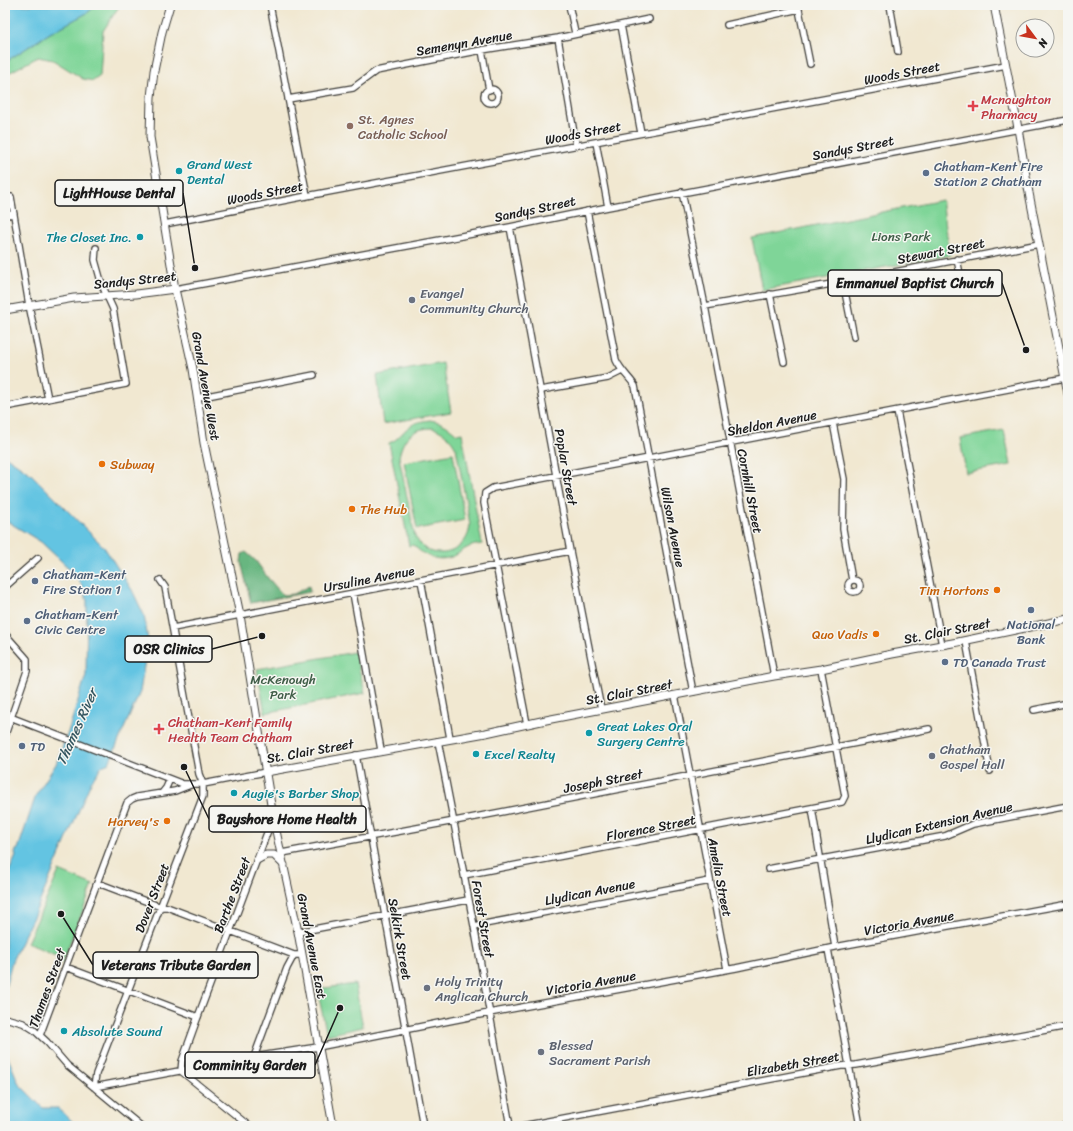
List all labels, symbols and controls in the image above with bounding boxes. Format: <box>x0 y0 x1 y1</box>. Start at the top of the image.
north arrow <box>1015 18 1055 58</box>
street label: Semenyn Avenue <box>414 23 514 63</box>
text: N <box>1033 34 1054 52</box>
street label: Woods Street <box>862 54 942 92</box>
place label: Mcnaughton Pharmacy <box>981 88 1051 126</box>
marker: Mcnaughton Pharmacy <box>968 101 978 111</box>
place label: St. Agnes Catholic School <box>358 108 448 146</box>
street label: Woods Street <box>543 114 623 152</box>
marker: St. Agnes Catholic School <box>345 121 355 131</box>
street label: Sandys Street <box>810 129 896 167</box>
place label: Grand West Dental <box>187 153 253 191</box>
place label: Chatham-Kent Fire Station 2 Chatham <box>934 155 1043 193</box>
marker: Grand West Dental <box>174 166 184 176</box>
marker: Chatham-Kent Fire Station 2 Chatham <box>921 168 931 178</box>
street label: Woods Street <box>225 174 305 212</box>
callout: LightHouse Dental <box>55 180 183 206</box>
text: LightHouse Dental <box>63 181 176 206</box>
street label: Sandys Street <box>492 189 578 229</box>
park label: Lions Park <box>872 225 931 248</box>
place label: The Closet Inc. <box>46 226 132 249</box>
street label: Stewart Street <box>895 231 987 271</box>
marker: The Closet Inc. <box>135 232 145 242</box>
street label: Sandys Street <box>93 264 178 296</box>
callout: Emmanuel Baptist Church <box>828 270 1002 296</box>
text: Emmanuel Baptist Church <box>836 271 995 296</box>
place label: Evangel Community Church <box>420 282 529 320</box>
marker: Evangel Community Church <box>407 295 417 305</box>
street label: Grand Avenue West <box>185 330 227 443</box>
street label: Sheldon Avenue <box>725 403 819 443</box>
street label: Poplar Street <box>548 427 584 508</box>
street label: Cornhill Street <box>731 447 770 536</box>
place label: Subway <box>110 453 155 476</box>
marker: Subway <box>97 459 107 469</box>
street label: Wilson Avenue <box>654 485 692 570</box>
place label: The Hub <box>360 498 407 521</box>
marker: The Hub <box>347 504 357 514</box>
street label: Ursuline Avenue <box>321 559 417 599</box>
place label: Chatham-Kent Fire Station 1 <box>43 563 127 601</box>
marker: Chatham-Kent Fire Station 1 <box>30 576 40 586</box>
place label: Tim Hortons <box>919 579 989 602</box>
marker: Tim Hortons <box>992 585 1002 595</box>
place label: Chatham-Kent Civic Centre <box>35 603 119 641</box>
marker: National Bank <box>1026 605 1036 615</box>
street label: St. Clair Street <box>902 611 993 651</box>
place label: National Bank <box>1007 613 1056 651</box>
marker: Chatham-Kent Civic Centre <box>22 616 32 626</box>
place label: Quo Vadis <box>812 623 868 646</box>
marker: Quo Vadis <box>871 629 881 639</box>
callout: OSR Clinics <box>125 636 212 662</box>
text: OSR Clinics <box>132 637 205 662</box>
place label: TD Canada Trust <box>953 651 1047 674</box>
marker: TD Canada Trust <box>940 657 950 667</box>
park label: McKenough Park <box>250 668 316 706</box>
street label: St. Clair Street <box>584 672 675 712</box>
water label: Thames River <box>49 682 106 769</box>
place label: Chatham-Kent Family Health Team Chatham <box>168 711 292 749</box>
place label: Great Lakes Oral Surgery Centre <box>597 715 692 753</box>
marker: Chatham-Kent Family Health Team Chatham <box>153 723 165 735</box>
marker: Great Lakes Oral Surgery Centre <box>584 728 594 738</box>
street label: St. Clair Street <box>265 732 356 770</box>
place label: TD <box>30 735 45 758</box>
place label: Chatham Gospel Hall <box>940 738 1005 776</box>
marker: TD <box>17 741 27 751</box>
place label: Excel Realty <box>484 743 556 766</box>
marker: Excel Realty <box>471 749 481 759</box>
marker: Chatham Gospel Hall <box>927 751 937 761</box>
street label: Joseph Street <box>560 762 645 800</box>
place label: Augie's Barber Shop <box>241 782 359 805</box>
marker: Augie's Barber Shop <box>229 788 239 798</box>
street label: Llydican Extension Avenue <box>863 795 1015 851</box>
callout: Bayshore Home Health <box>209 806 366 832</box>
text: Bayshore Home Health <box>217 807 358 832</box>
street label: Florence Street <box>604 808 698 848</box>
place label: Harvey's <box>108 810 160 833</box>
marker: Harvey's <box>162 816 172 826</box>
street label: Amelia Street <box>701 834 739 919</box>
street label: Barthe Street <box>207 853 257 936</box>
street label: Dover Street <box>128 859 176 936</box>
street label: Llydican Avenue <box>543 872 638 912</box>
street label: Forest Street <box>465 879 501 960</box>
street label: Grand Avenue East <box>290 891 334 1001</box>
street label: Selkirk Street <box>381 896 419 982</box>
street label: Victoria Avenue <box>862 904 956 942</box>
street label: Thames Street <box>22 944 72 1031</box>
callout: Veterans Tribute Garden <box>93 952 258 978</box>
text: Veterans Tribute Garden <box>101 953 251 978</box>
street label: Victoria Avenue <box>544 964 638 1002</box>
place label: Holy Trinity Anglican Church <box>434 970 529 1008</box>
marker: Holy Trinity Anglican Church <box>422 983 432 993</box>
place label: Absolute Sound <box>71 1020 163 1043</box>
marker: Absolute Sound <box>59 1026 69 1036</box>
place label: Blessed Sacrament Parish <box>549 1034 651 1072</box>
street label: Elizabeth Street <box>745 1044 842 1083</box>
marker: Blessed Sacrament Parish <box>536 1047 546 1057</box>
callout: Comminity Garden <box>185 1052 315 1078</box>
text: Comminity Garden <box>192 1053 307 1078</box>

